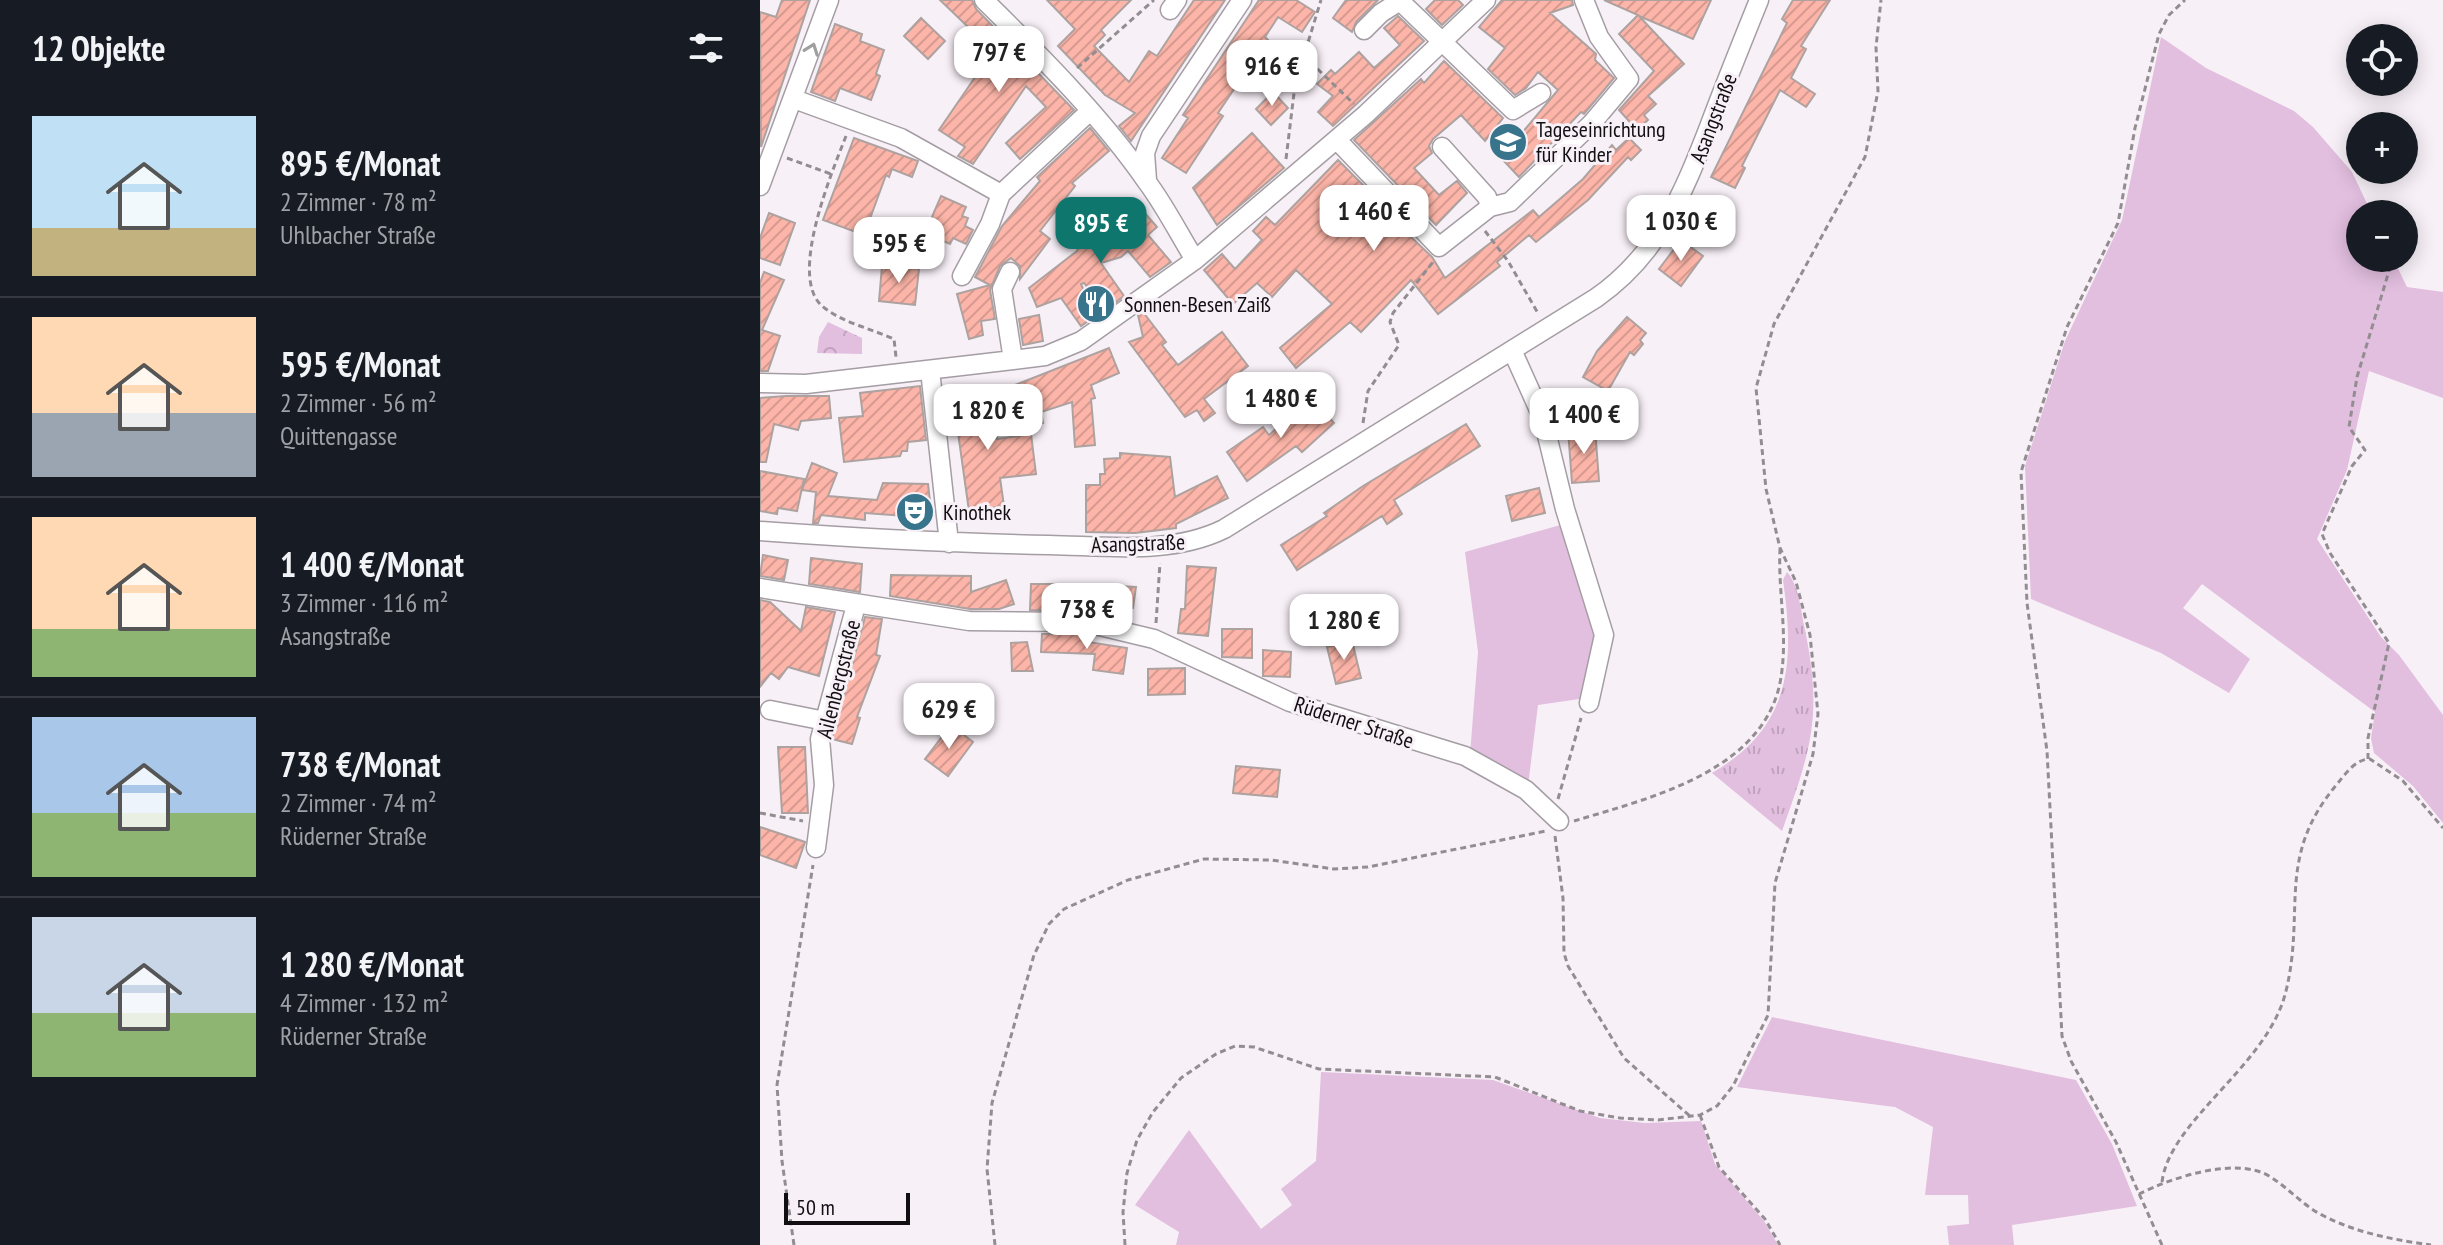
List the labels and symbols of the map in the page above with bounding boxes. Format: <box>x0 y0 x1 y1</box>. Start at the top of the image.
pin: 797 € <box>943 26 1055 94</box>
pin: 916 € <box>1216 40 1328 108</box>
one-way arrow <box>802 43 818 57</box>
street label: Asangstraße <box>1683 69 1743 167</box>
place label: Tageseinrichtung für Kinder <box>1536 115 1665 168</box>
school or university icon: Tageseinrichtung für Kinder <box>1487 121 1529 163</box>
pin: 1 460 € <box>1300 185 1448 253</box>
pin: 1 030 € <box>1607 195 1755 263</box>
pin: 895 € <box>1045 197 1157 265</box>
pin: 595 € <box>843 217 955 285</box>
restaurant icon: Sonnen-Besen Zaiß <box>1075 283 1117 325</box>
place label: Sonnen-Besen Zaiß <box>1124 290 1271 318</box>
pin: 1 480 € <box>1207 372 1355 440</box>
pin: 1 820 € <box>914 384 1062 452</box>
pin: 1 400 € <box>1510 388 1658 456</box>
theatre icon: Kinothek <box>894 491 936 533</box>
place label: Kinothek <box>943 498 1012 526</box>
street label: Asangstraße <box>1091 527 1185 559</box>
pin: 738 € <box>1031 583 1143 651</box>
pin: 1 280 € <box>1270 594 1418 662</box>
street label: Ailenbergstraße <box>810 617 866 741</box>
pin: 629 € <box>893 683 1005 751</box>
street label: Rüderner Straße <box>1291 689 1417 755</box>
scale bar <box>784 1189 910 1225</box>

